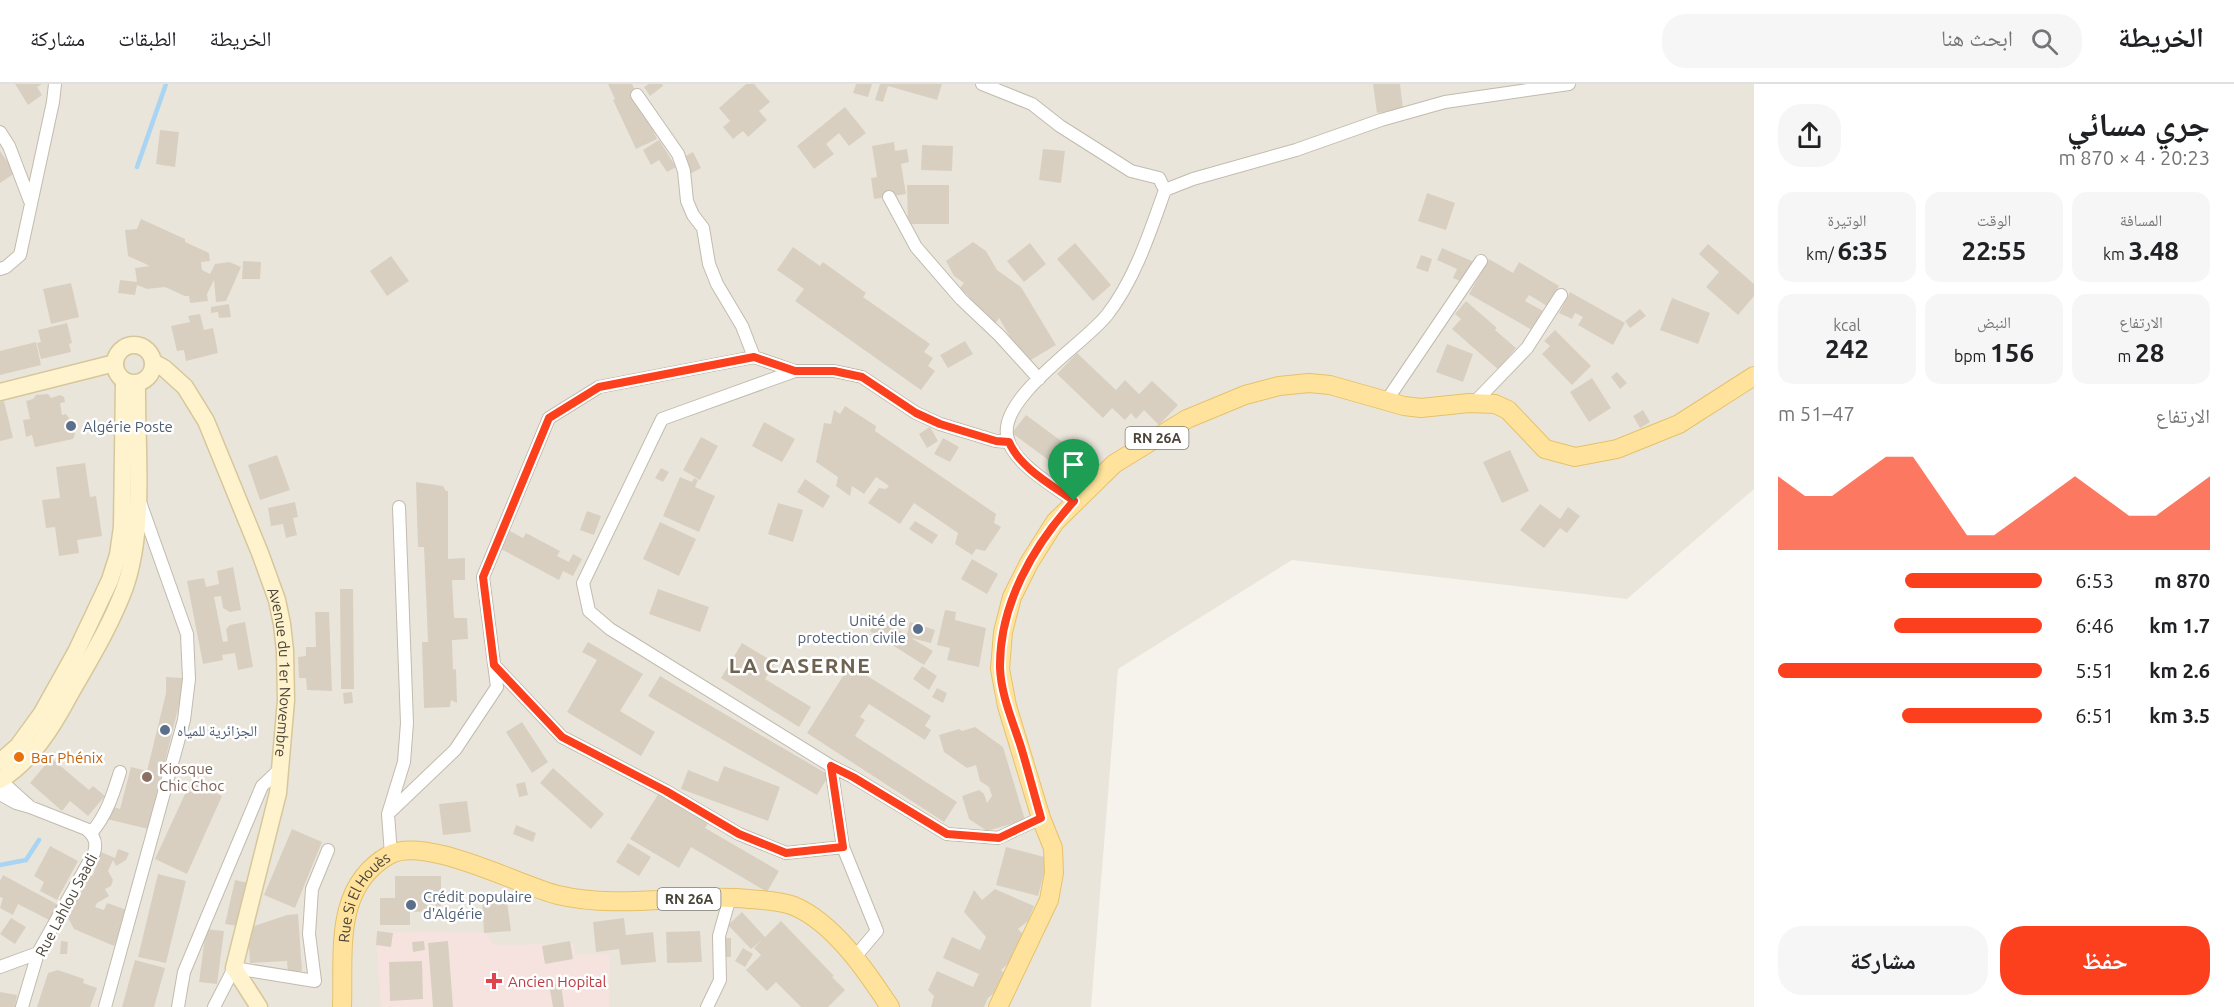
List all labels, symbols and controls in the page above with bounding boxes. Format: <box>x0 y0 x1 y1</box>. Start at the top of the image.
search box <box>1662 14 2082 68</box>
text: الخريطة <box>2118 21 2204 52</box>
text: ابحث هنا <box>1941 25 2013 50</box>
icon: search <box>2028 25 2061 58</box>
text: مشاركة <box>30 26 85 50</box>
text: الطبقات <box>118 26 177 50</box>
text: الخريطة <box>210 26 271 50</box>
button: share <box>1778 104 1841 167</box>
text: جري مسائي <box>2067 105 2210 142</box>
text: 20:23 · 4 × 870 m <box>2058 146 2210 169</box>
text: الوتيرة <box>1828 211 1866 229</box>
text: الوقت <box>1977 211 2011 229</box>
text: المسافة <box>2120 211 2162 229</box>
text: 6:35 <box>1838 236 1888 265</box>
text: 22:55 <box>1961 236 2027 265</box>
text: 3.48 <box>2129 236 2179 265</box>
text: /km <box>1806 245 1838 263</box>
text: km <box>2103 245 2129 263</box>
text: النبض <box>1977 313 2011 331</box>
text: الارتفاع <box>2119 313 2163 331</box>
text: kcal <box>1833 316 1861 334</box>
text: 242 <box>1825 334 1869 363</box>
text: 156 <box>1990 338 2034 367</box>
text: 28 <box>2135 338 2164 367</box>
text: bpm <box>1954 347 1990 365</box>
text: m <box>2118 347 2135 365</box>
text: 47–51 m <box>1778 402 1855 425</box>
text: الارتفاع <box>2155 404 2210 427</box>
place label: Algérie Poste <box>83 418 173 435</box>
marker: Algérie Poste <box>64 419 78 433</box>
road number: RN 26A <box>1126 427 1188 449</box>
pin <box>1048 439 1099 501</box>
icon: arrive <box>1057 448 1090 481</box>
text: 6:53 <box>2075 569 2114 592</box>
text: 870 m <box>2154 569 2210 592</box>
street label: Avenue du 1er Novembre <box>265 585 295 758</box>
place label: Unité de protection civile <box>798 612 906 646</box>
text: 6:46 <box>2075 614 2114 637</box>
text: 1.7 km <box>2149 614 2210 637</box>
marker: Unité de protection civile <box>911 622 925 636</box>
district label: LA CASERNE <box>729 653 871 677</box>
text: 5:51 <box>2075 659 2114 682</box>
text: 2.6 km <box>2149 659 2210 682</box>
text: 6:51 <box>2075 704 2114 727</box>
text: 3.5 km <box>2149 704 2210 727</box>
place label: الجزائرية للمياه <box>177 722 257 740</box>
marker: الجزائرية للمياه <box>158 723 172 737</box>
place label: Bar Phénix <box>31 749 103 766</box>
marker: Bar Phénix <box>12 750 26 764</box>
place label: Kiosque Chic Choc <box>159 760 224 794</box>
marker: Kiosque Chic Choc <box>140 770 154 784</box>
street label: Rue Si El Houès <box>335 848 393 943</box>
street label: Rue Lahlou Saadi <box>32 851 100 959</box>
place label: Crédit populaire d'Algérie <box>423 888 532 922</box>
road number: RN 26A <box>658 888 720 910</box>
marker: Crédit populaire d'Algérie <box>404 898 418 912</box>
button: مشاركة <box>1778 926 1988 995</box>
button: حفظ <box>2000 926 2210 995</box>
marker: Ancien Hopital <box>485 972 503 990</box>
place label: Ancien Hopital <box>508 973 606 990</box>

